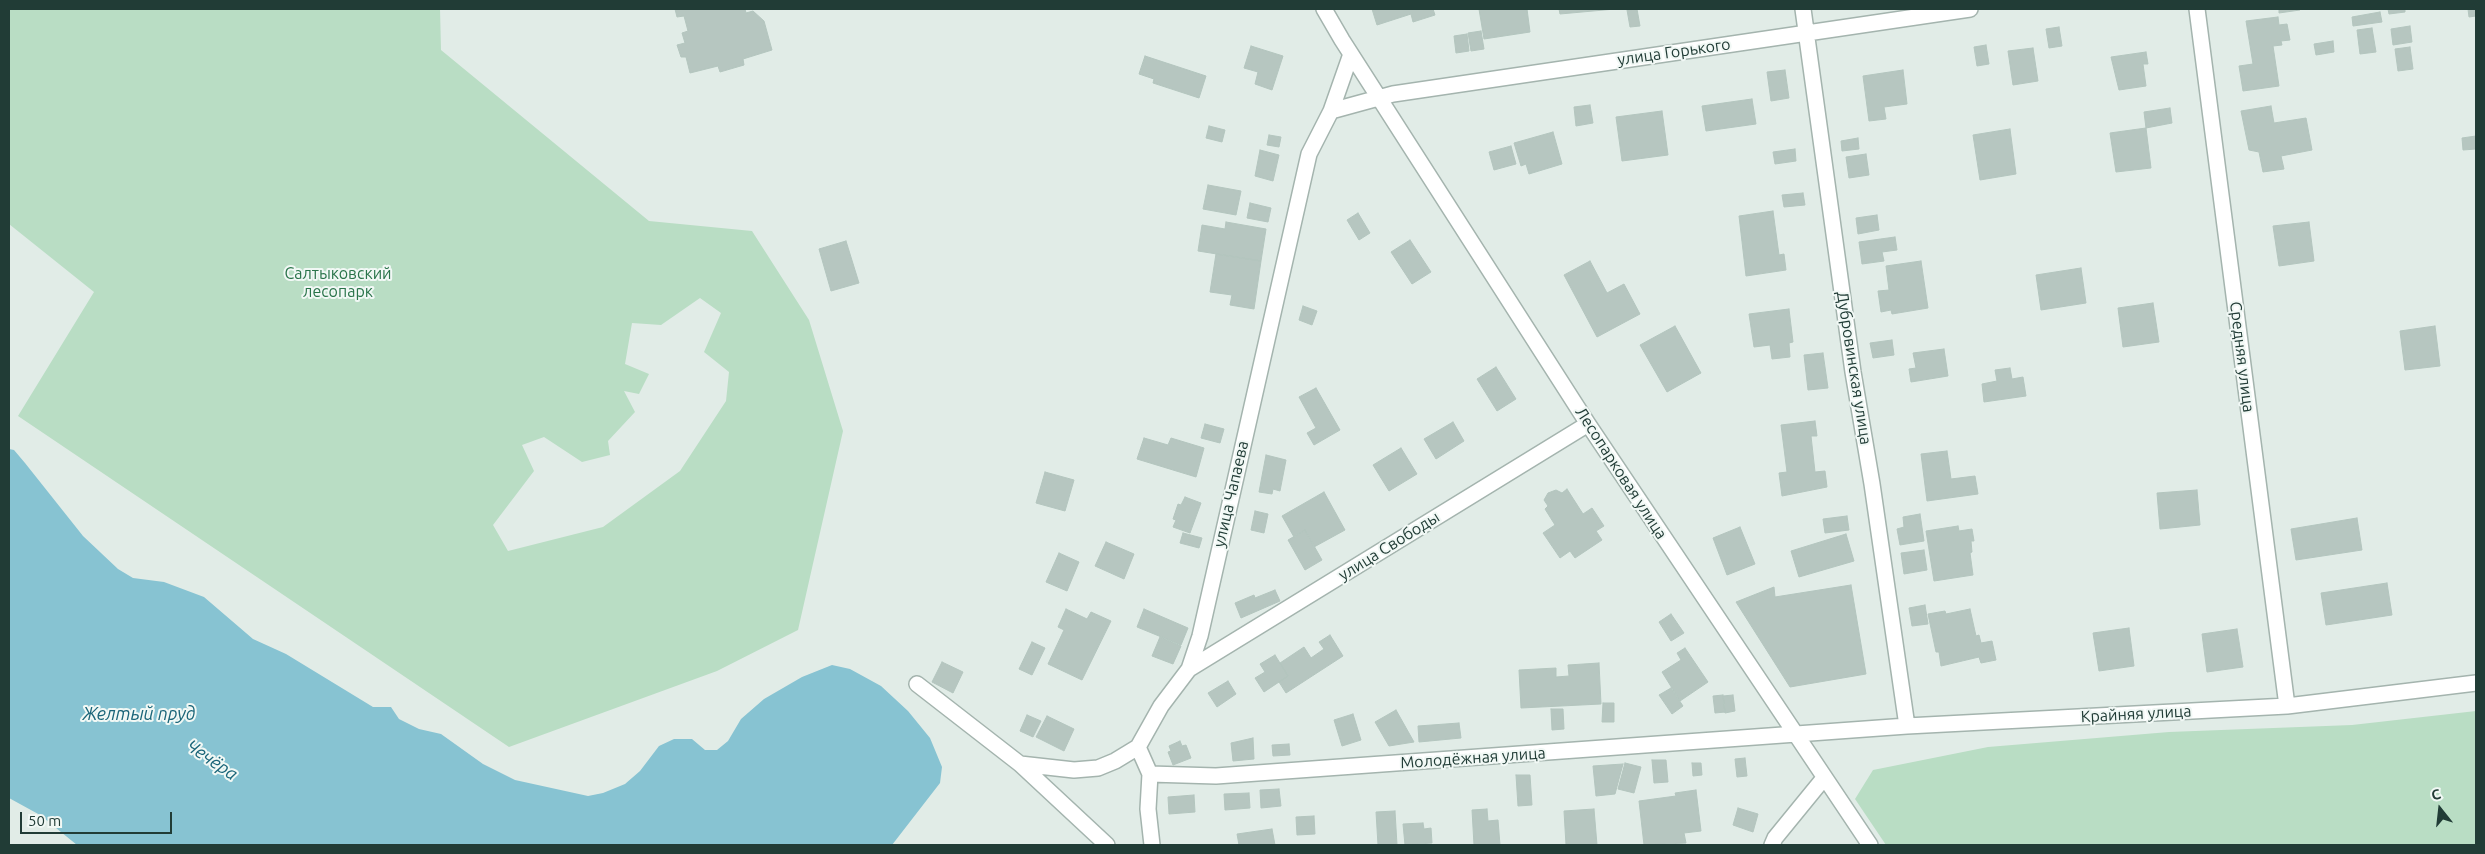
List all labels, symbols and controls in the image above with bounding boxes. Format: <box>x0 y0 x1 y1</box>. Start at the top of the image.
street label: улица Горького <box>1616 35 1732 69</box>
park label: Салтыковский лесопарк <box>284 264 392 302</box>
street label: Дубровинская улица <box>1832 290 1876 446</box>
street label: Средняя улица <box>2226 301 2258 413</box>
street label: Лесопарковая улица <box>1571 403 1671 543</box>
street label: улица Чапаева <box>1209 439 1253 549</box>
street label: улица Свободы <box>1335 507 1443 585</box>
street label: Крайняя улица <box>2080 702 2192 726</box>
water label: Желтый пруд <box>83 703 195 725</box>
water label: Чечёра <box>182 735 242 785</box>
street label: Молодёжная улица <box>1400 743 1546 773</box>
north arrow <box>2415 784 2465 834</box>
text: С <box>2429 786 2442 804</box>
scale bar <box>22 802 175 834</box>
text: 50 m <box>28 812 61 829</box>

